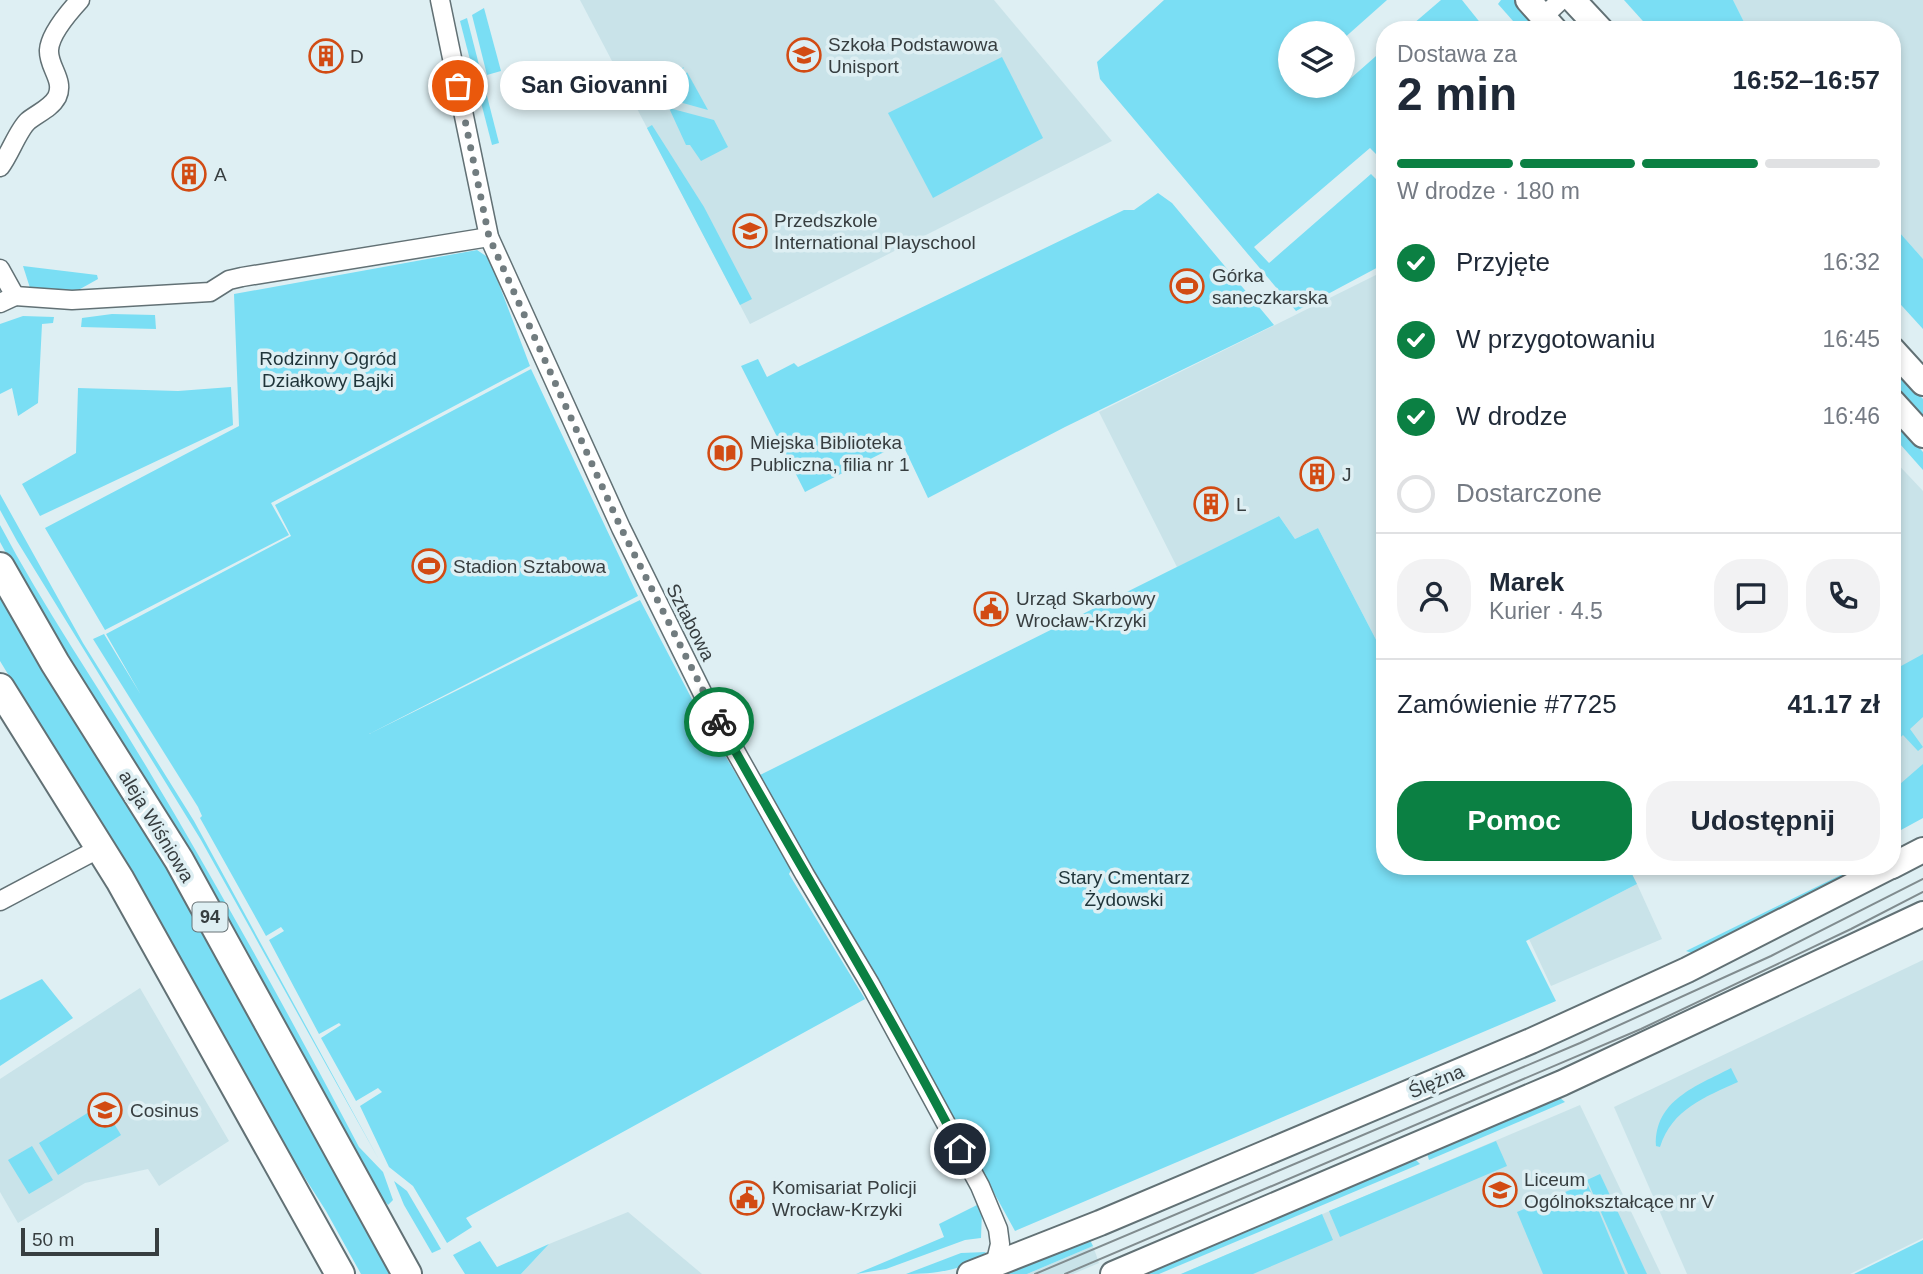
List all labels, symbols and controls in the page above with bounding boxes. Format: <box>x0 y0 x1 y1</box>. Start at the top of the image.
map controls <box>1278 21 1355 98</box>
button: layers <box>1278 21 1355 98</box>
place label: Szkoła Podstawowa Unisport <box>828 34 998 77</box>
school or university icon: Szkoła Podstawowa Unisport <box>785 36 823 74</box>
building icon: D <box>307 37 345 75</box>
text: Dostawa za <box>1397 41 1517 67</box>
place label: D <box>350 46 364 67</box>
pin <box>428 56 488 116</box>
callout: San Giovanni <box>500 62 689 110</box>
text: 16:52–16:57 <box>1733 65 1880 95</box>
icon: bag <box>439 67 477 105</box>
text: 2 min <box>1397 68 1517 120</box>
text: San Giovanni <box>521 72 668 98</box>
building icon: A <box>170 155 208 193</box>
place label: A <box>214 164 227 185</box>
text: W drodze · 180 m <box>1397 178 1580 204</box>
place label: Przedszkole International Playschool <box>774 210 976 253</box>
school or university icon: Przedszkole International Playschool <box>731 212 769 250</box>
icon: check <box>1397 244 1435 282</box>
text: Przyjęte <box>1456 247 1550 277</box>
text: 16:32 <box>1822 249 1880 275</box>
place label: Górka saneczkarska <box>1212 265 1329 308</box>
sports icon: Górka saneczkarska <box>1168 267 1206 305</box>
icon: check <box>1397 321 1435 359</box>
text: W przygotowaniu <box>1456 324 1655 354</box>
text: 16:45 <box>1822 326 1880 352</box>
park label: Rodzinny Ogród Działkowy Bajki <box>259 348 397 391</box>
icon: check <box>1397 398 1435 436</box>
text: W drodze <box>1456 401 1567 431</box>
text: 16:46 <box>1822 403 1880 429</box>
place label: Miejska Biblioteka Publiczna, filia nr 1 <box>750 432 909 475</box>
library icon: Miejska Biblioteka Publiczna, filia nr 1 <box>706 434 744 472</box>
building icon: J <box>1298 455 1336 493</box>
place label: J <box>1342 464 1352 485</box>
text: Dostarczone <box>1456 478 1602 508</box>
building icon: L <box>1192 485 1230 523</box>
place label: L <box>1236 494 1247 515</box>
sports icon: Stadion Sztabowa <box>410 547 448 585</box>
place label: Stadion Sztabowa <box>453 556 607 577</box>
button: person <box>1397 559 1471 633</box>
button: chat <box>1714 559 1788 633</box>
button: phone <box>1806 559 1880 633</box>
text: Marek <box>1489 567 1564 597</box>
street label: Sztabowa <box>662 580 719 665</box>
place label: Urząd Skarbowy Wrocław-Krzyki <box>1016 588 1156 631</box>
public building icon: Urząd Skarbowy Wrocław-Krzyki <box>972 590 1010 628</box>
text: Kurier · 4.5 <box>1489 598 1603 624</box>
courier <box>684 687 754 757</box>
text: Zamówienie #7725 <box>1397 689 1617 719</box>
text: 41.17 zł <box>1787 689 1880 719</box>
icon: bike <box>700 703 738 741</box>
street label: aleja Wiśniowa <box>115 767 198 886</box>
button: Pomoc <box>1397 781 1632 861</box>
button: Udostępnij <box>1646 781 1880 861</box>
park label: Stary Cmentarz Żydowski <box>1058 867 1190 910</box>
road number: 94 <box>192 902 228 932</box>
street label: Ślężna <box>1405 1060 1467 1102</box>
school or university icon: Cosinus <box>86 1091 124 1129</box>
place label: Cosinus <box>130 1100 199 1121</box>
pin <box>930 1119 990 1179</box>
icon: home <box>941 1130 979 1168</box>
place label: Liceum Ogólnokształcące nr V <box>1524 1169 1714 1212</box>
school or university icon: Liceum Ogólnokształcące nr V <box>1481 1171 1519 1209</box>
place label: Komisariat Policji Wrocław-Krzyki <box>772 1177 917 1220</box>
public building icon: Komisariat Policji Wrocław-Krzyki <box>728 1179 766 1217</box>
scale bar <box>21 1225 159 1257</box>
text: 50 m <box>32 1229 74 1250</box>

